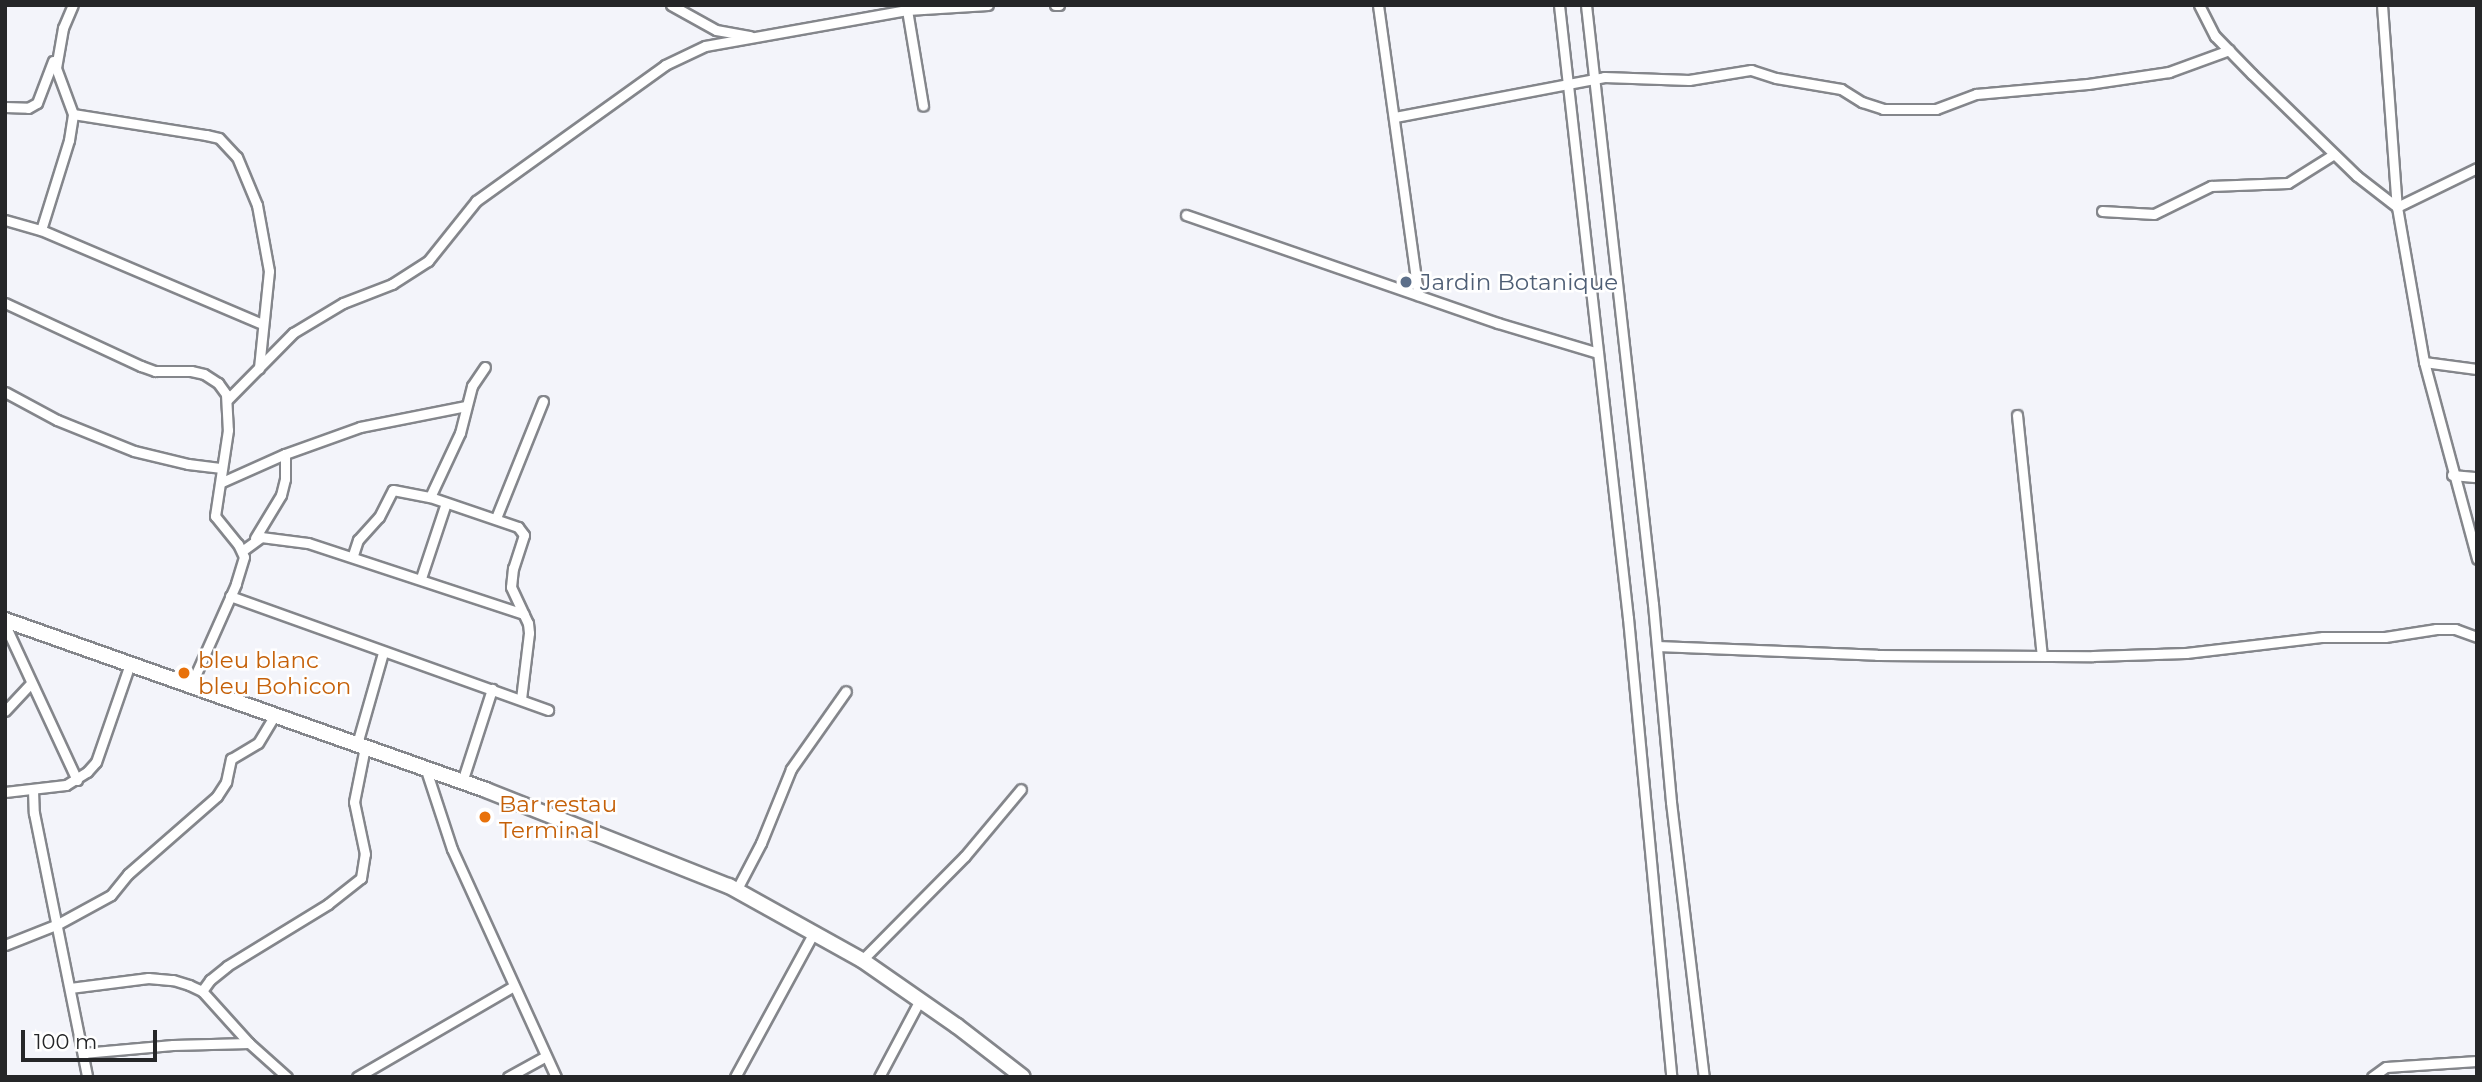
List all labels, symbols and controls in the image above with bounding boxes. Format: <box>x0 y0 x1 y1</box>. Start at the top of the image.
place label: Jardin Botanique <box>1420 268 1618 296</box>
marker: Jardin Botanique <box>1398 274 1414 290</box>
place label: bleu blanc bleu Bohicon <box>198 646 351 700</box>
marker: bleu blanc bleu Bohicon <box>176 665 192 681</box>
place label: Bar restau Terminal <box>499 790 617 844</box>
marker: Bar restau Terminal <box>477 809 493 825</box>
scale bar <box>24 1016 161 1060</box>
text: 100 m <box>34 1029 97 1054</box>

